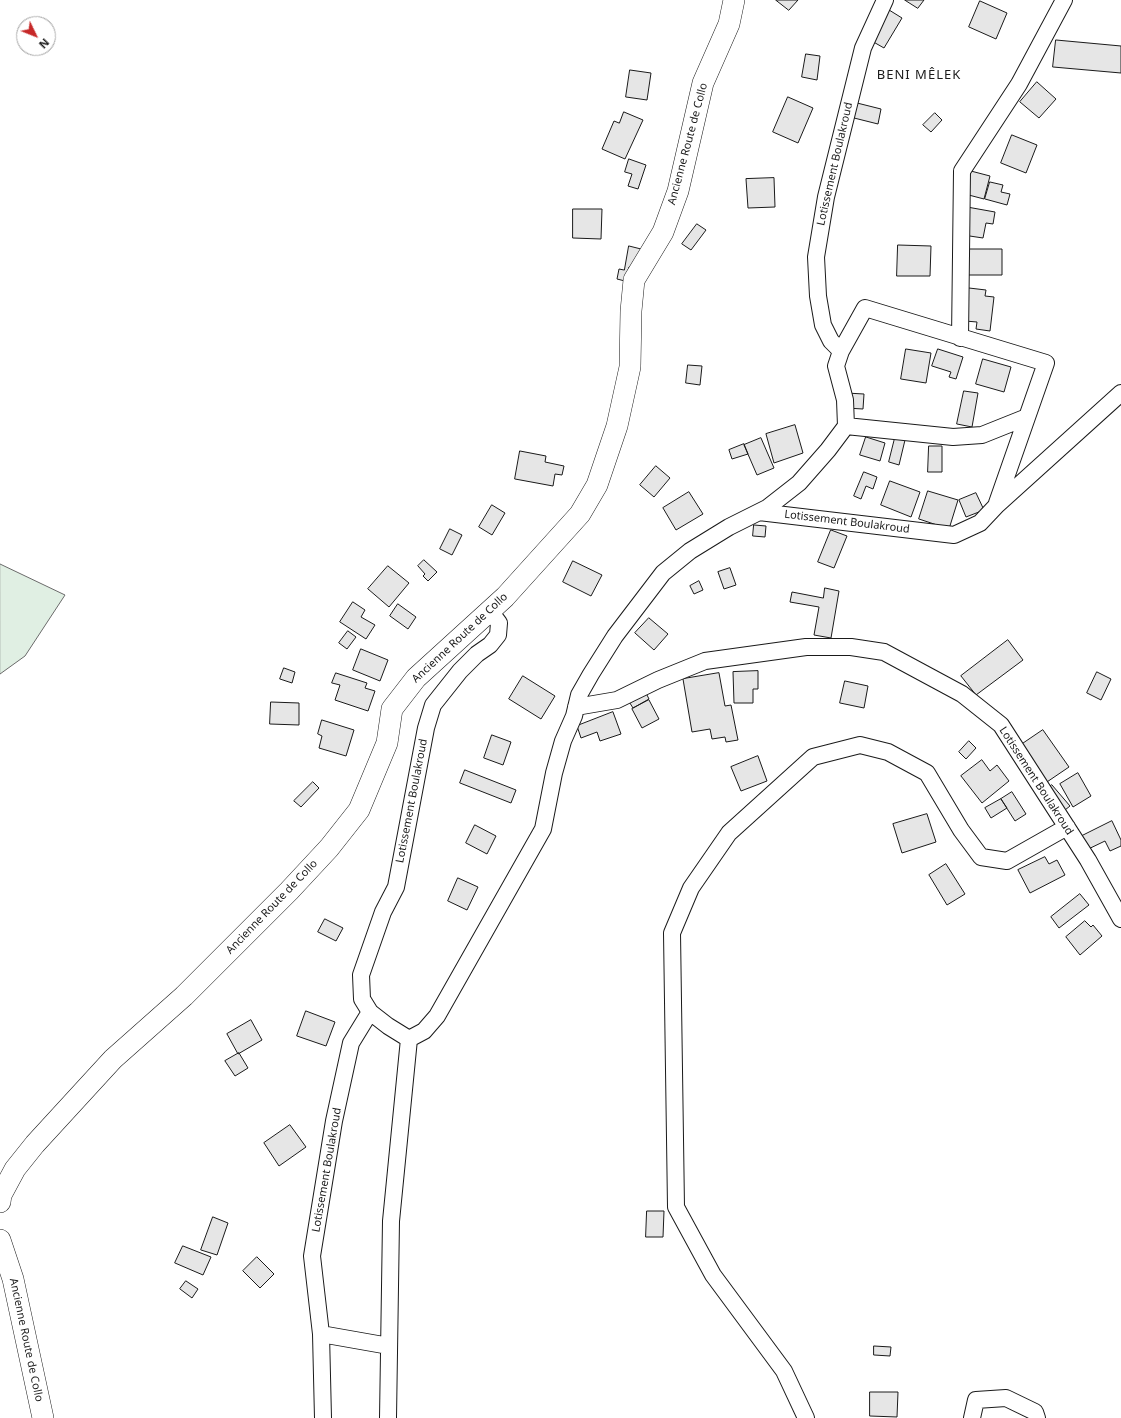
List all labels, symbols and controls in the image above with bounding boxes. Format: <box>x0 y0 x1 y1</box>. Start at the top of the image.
north arrow <box>16 16 56 56</box>
text: N <box>36 35 53 52</box>
district label: BENI MÊLEK <box>877 67 961 83</box>
street label: Ancienne Route de Collo <box>665 81 711 207</box>
street label: Lotissement Boulakroud <box>814 101 856 227</box>
street label: Lotissement Boulakroud <box>784 508 910 536</box>
street label: Ancienne Route de Collo <box>409 590 511 686</box>
street label: Lotissement Boulakroud <box>996 725 1076 837</box>
street label: Lotissement Boulakroud <box>393 738 431 864</box>
street label: Ancienne Route de Collo <box>224 857 320 957</box>
street label: Lotissement Boulakroud <box>310 1107 344 1233</box>
street label: Ancienne Route de Collo <box>6 1277 46 1403</box>

